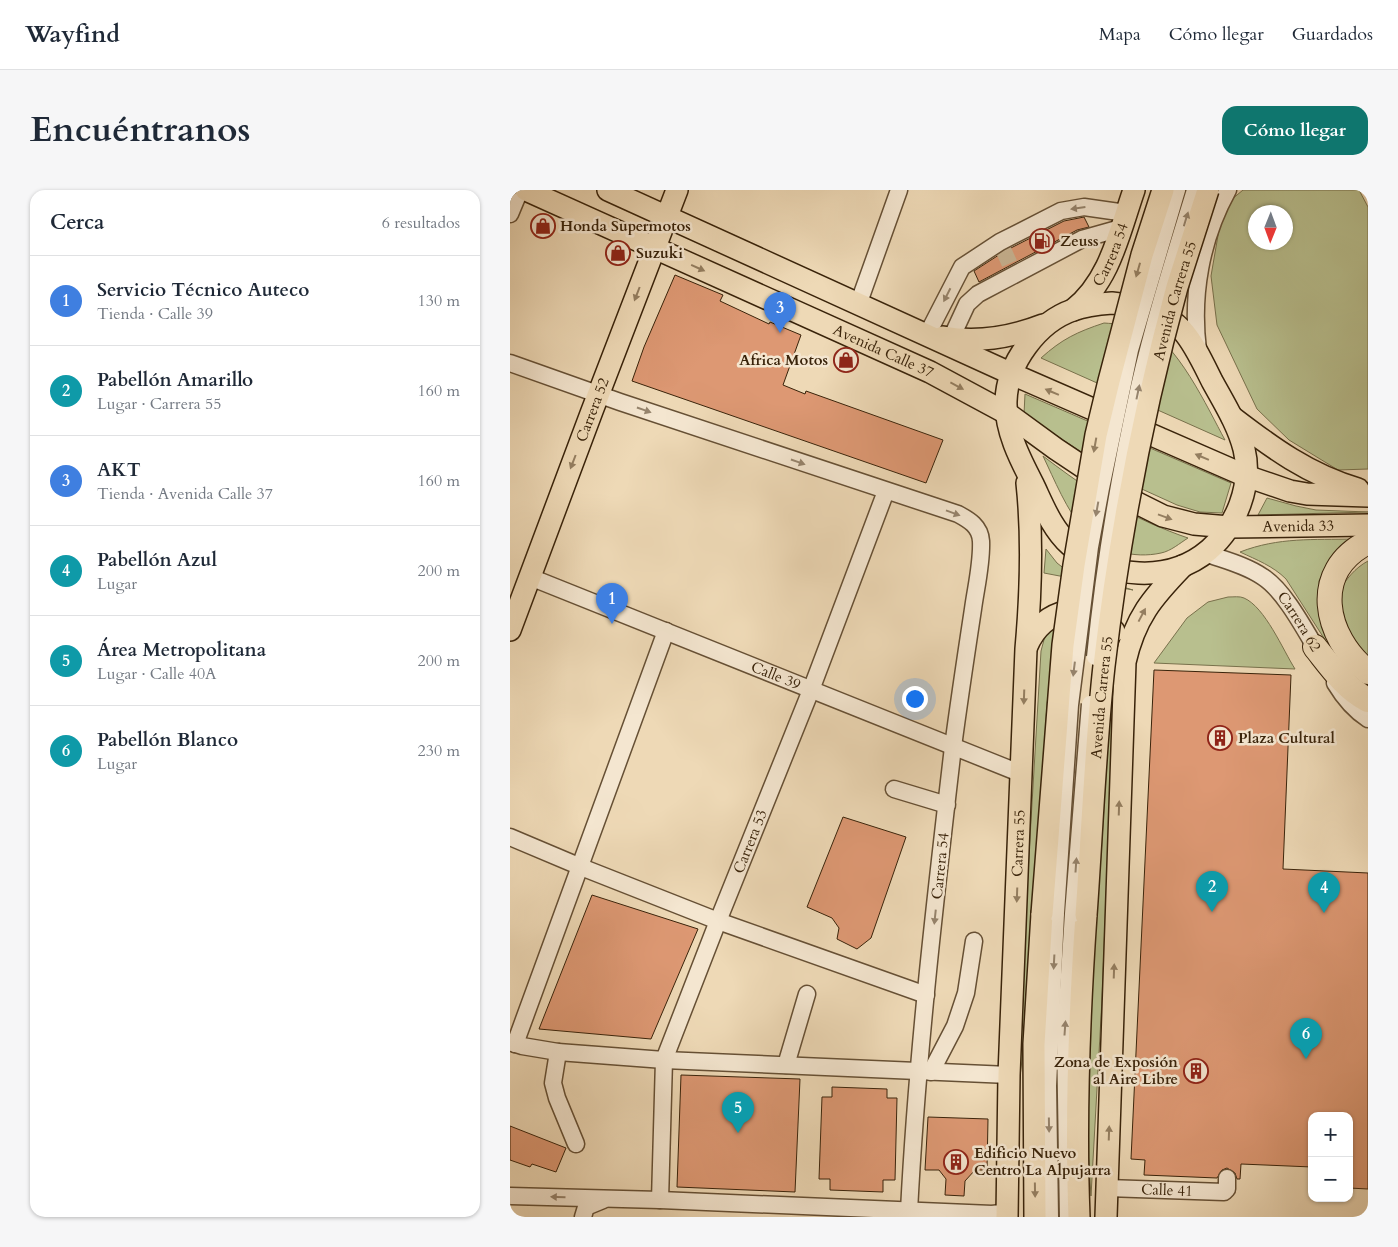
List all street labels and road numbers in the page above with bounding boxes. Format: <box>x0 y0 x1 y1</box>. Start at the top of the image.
street label: Carrera 54 <box>1088 220 1133 290</box>
street label: Avenida Carrera 55 <box>1148 238 1201 363</box>
street label: Avenida Calle 37 <box>830 320 937 382</box>
street label: Carrera 52 <box>571 375 614 445</box>
street label: Avenida 33 <box>1262 515 1334 537</box>
street label: Carrera 62 <box>1273 587 1326 655</box>
street label: Avenida Carrera 55 <box>1086 635 1118 760</box>
street label: Calle 39 <box>748 657 804 695</box>
street label: Carrera 53 <box>728 807 772 876</box>
street label: Carrera 55 <box>1007 809 1030 877</box>
street label: Carrera 54 <box>927 831 953 900</box>
street label: Calle 41 <box>1141 1179 1193 1201</box>

